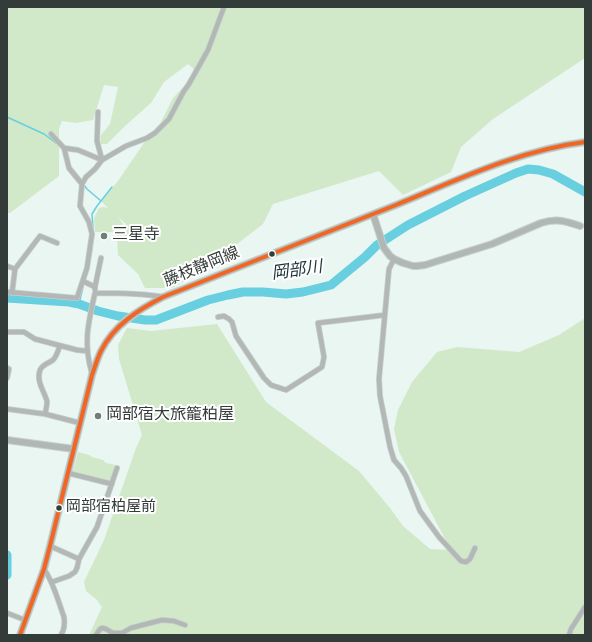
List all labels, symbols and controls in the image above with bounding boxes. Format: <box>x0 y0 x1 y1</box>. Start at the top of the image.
place label: 三星寺 <box>112 226 160 246</box>
marker: 三星寺 <box>99 231 109 241</box>
street label: 藤枝静岡線 <box>161 244 243 292</box>
unlabelled marker <box>267 249 277 259</box>
water label: 岡部川 <box>270 258 324 286</box>
place label: 岡部宿大旅籠柏屋 <box>106 406 234 426</box>
marker: 岡部宿大旅籠柏屋 <box>93 411 103 421</box>
place label: 岡部宿柏屋前 <box>66 499 156 517</box>
marker: 岡部宿柏屋前 <box>54 503 64 513</box>

